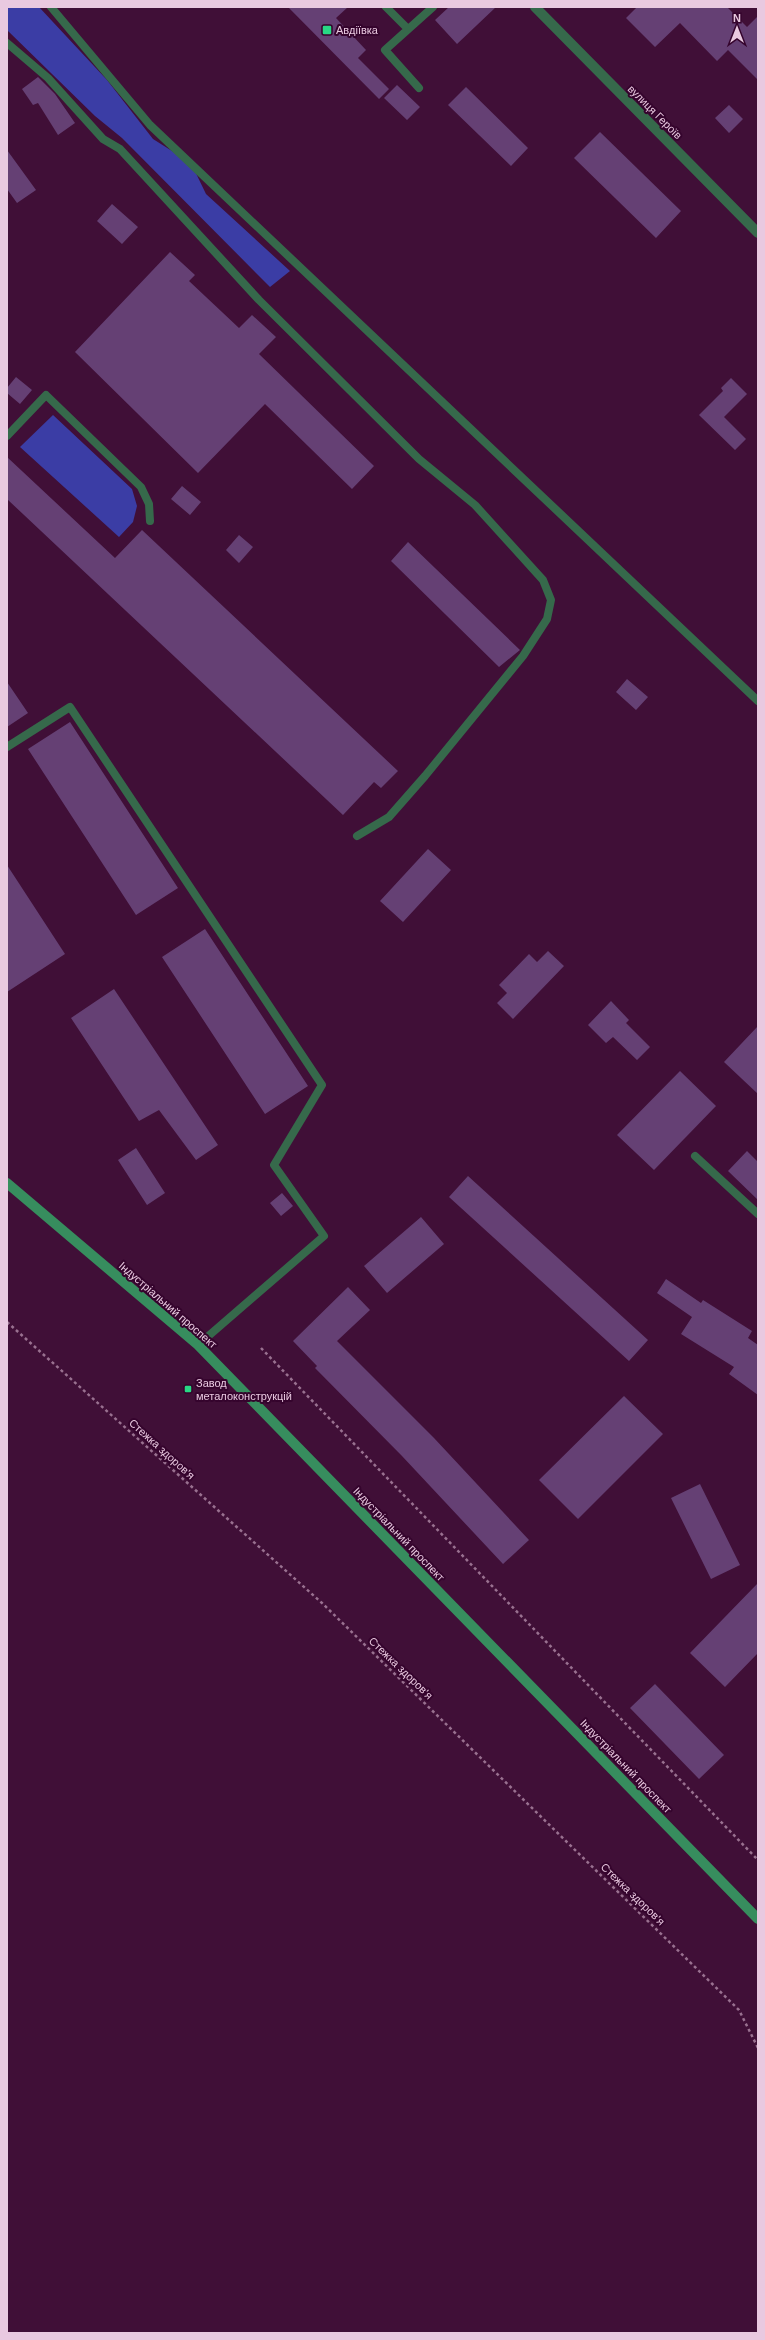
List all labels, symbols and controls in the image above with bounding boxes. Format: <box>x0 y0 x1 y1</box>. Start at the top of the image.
north arrow <box>717 8 757 48</box>
text: N <box>733 12 741 24</box>
marker: Авдіївка <box>321 24 333 36</box>
place label: Авдіївка <box>336 24 379 36</box>
street label: вулиця Героїв <box>626 83 685 142</box>
street label: Індустріальний проспект <box>117 1259 219 1351</box>
place label: Завод металоконструкцій <box>196 1377 292 1402</box>
marker: Завод металоконструкцій <box>183 1384 193 1394</box>
street label: Стежка здоров'я <box>127 1416 197 1482</box>
street label: Індустріальний проспект <box>351 1485 447 1583</box>
street label: Стежка здоров'я <box>367 1635 435 1701</box>
street label: Індустріальний проспект <box>578 1717 674 1815</box>
street label: Стежка здоров'я <box>599 1861 667 1927</box>

